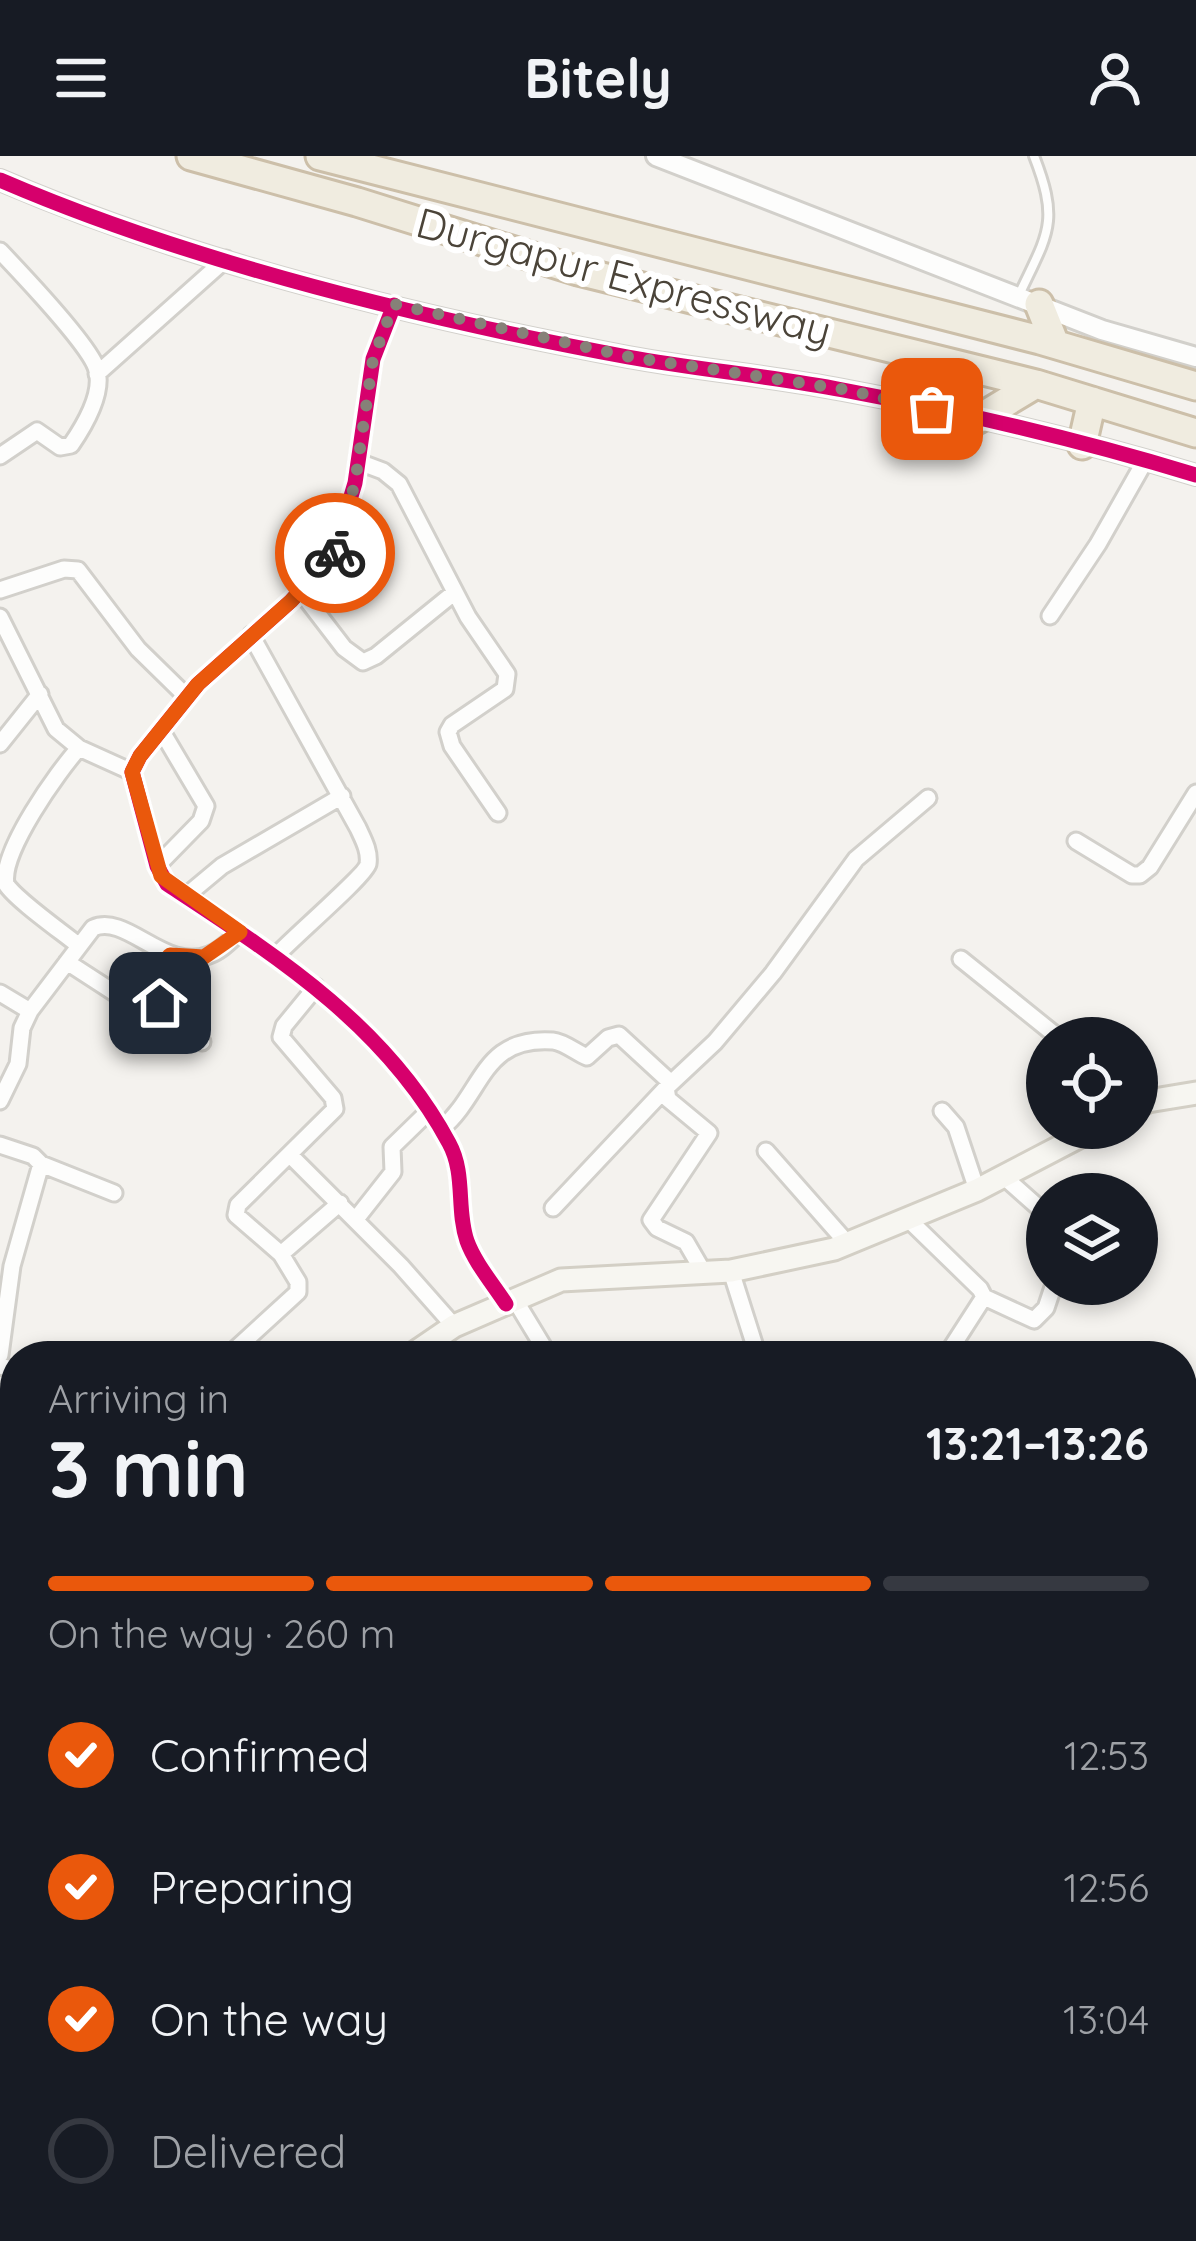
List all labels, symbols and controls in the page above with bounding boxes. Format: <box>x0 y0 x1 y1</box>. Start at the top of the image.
text: Bitely <box>524 44 672 112</box>
icon: menu <box>48 45 114 111</box>
icon: person <box>1082 45 1148 111</box>
street label: Durgapur Expressway <box>411 195 837 357</box>
pin <box>881 358 983 460</box>
icon: bag <box>899 376 965 442</box>
courier <box>275 493 395 613</box>
icon: bike <box>302 520 368 586</box>
pin <box>109 952 211 1054</box>
icon: home <box>127 970 193 1036</box>
map controls <box>1026 1017 1158 1305</box>
button: locate <box>1026 1017 1158 1149</box>
button: layers <box>1026 1173 1158 1305</box>
text: Arriving in <box>48 1374 229 1423</box>
text: 13:21–13:26 <box>926 1415 1149 1471</box>
text: 3 min <box>48 1419 249 1517</box>
text: On the way · 260 m <box>48 1609 395 1658</box>
icon: check <box>48 1722 114 1788</box>
text: Confirmed <box>150 1727 369 1783</box>
text: 12:53 <box>1064 1731 1149 1780</box>
icon: check <box>48 1854 114 1920</box>
text: Preparing <box>150 1859 354 1915</box>
text: 12:56 <box>1063 1863 1149 1912</box>
icon: check <box>48 1986 114 2052</box>
text: On the way <box>150 1991 388 2047</box>
text: 13:04 <box>1063 1995 1149 2044</box>
text: Delivered <box>150 2123 346 2179</box>

